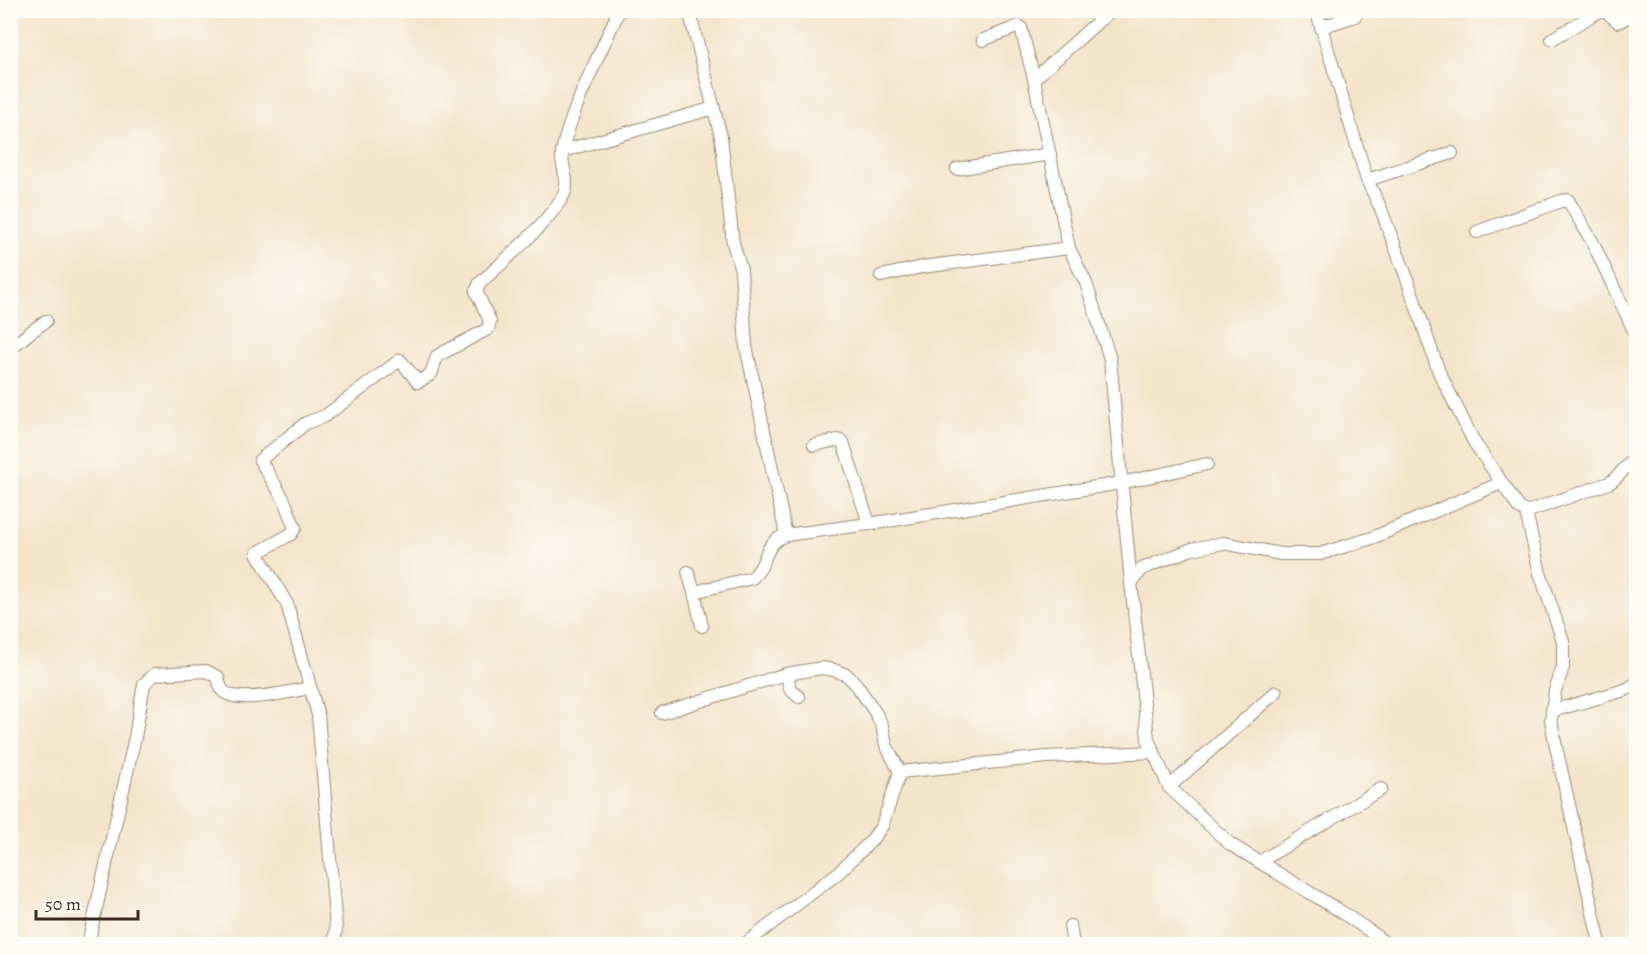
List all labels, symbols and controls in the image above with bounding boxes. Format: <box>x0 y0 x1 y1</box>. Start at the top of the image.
scale bar <box>36 883 138 921</box>
text: 50 m <box>45 892 81 916</box>

